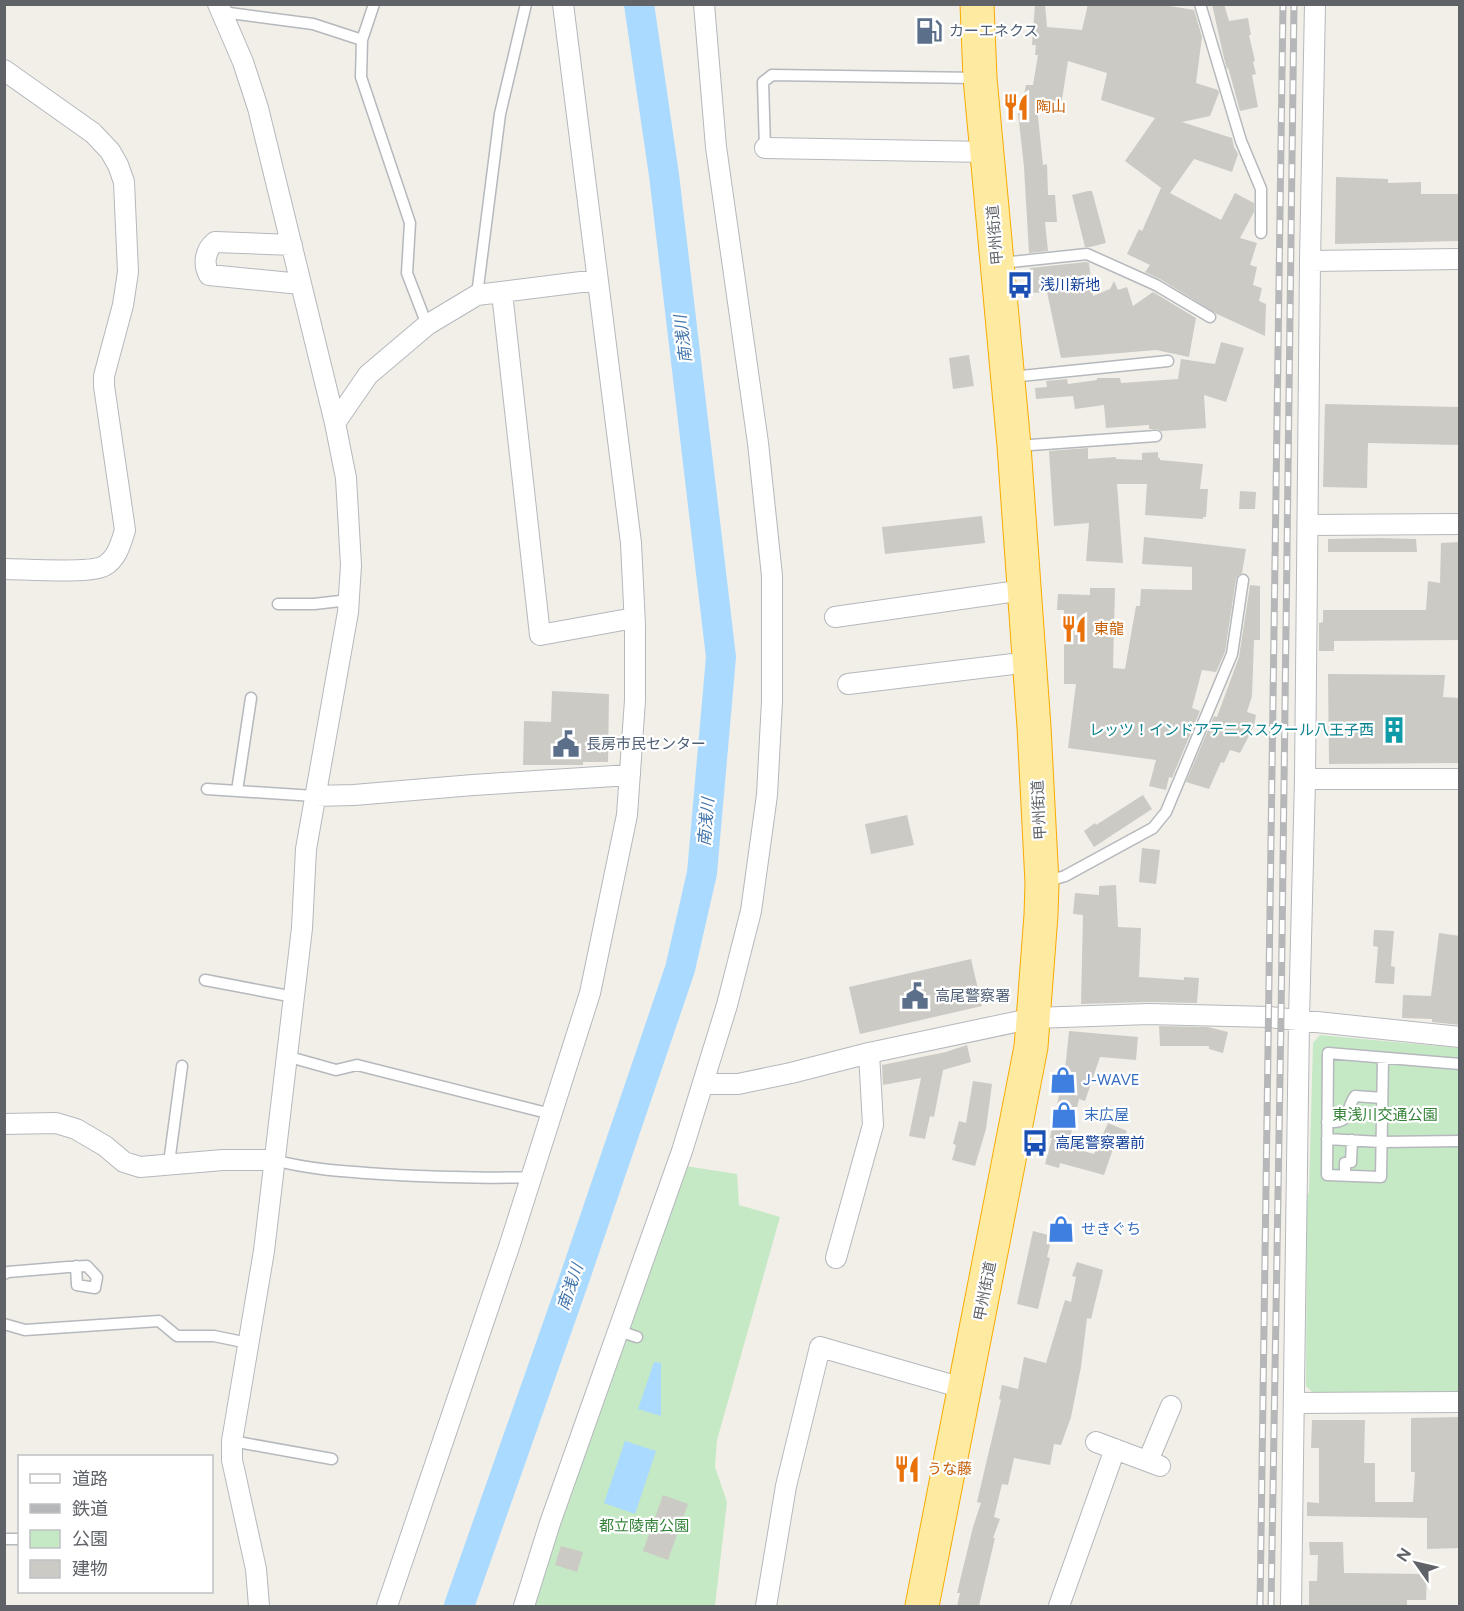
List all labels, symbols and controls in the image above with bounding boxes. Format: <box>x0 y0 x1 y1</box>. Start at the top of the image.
fuel station icon: カーエネクス <box>914 16 944 46</box>
place label: カーエネクス <box>949 22 1039 40</box>
restaurant icon: 陶山 <box>1001 92 1031 122</box>
place label: 陶山 <box>1036 98 1066 116</box>
street label: 甲州街道 <box>983 204 1007 266</box>
bus stop icon: 浅川新地 <box>1005 270 1035 300</box>
place label: 浅川新地 <box>1040 276 1100 294</box>
water label: 南浅川 <box>670 312 695 364</box>
restaurant icon: 東龍 <box>1059 614 1089 644</box>
place label: 東龍 <box>1094 620 1124 638</box>
building icon: レッツ！インドアテニススクール八王子西 <box>1379 715 1409 745</box>
place label: レッツ！インドアテニススクール八王子西 <box>1089 721 1374 739</box>
public building icon: 長房市民センター <box>551 729 581 759</box>
place label: 長房市民センター <box>586 735 706 753</box>
street label: 甲州街道 <box>1028 780 1050 840</box>
water label: 南浅川 <box>694 795 718 847</box>
public building icon: 高尾警察署 <box>900 981 930 1011</box>
place label: 高尾警察署 <box>935 987 1010 1005</box>
shop icon: J-WAVE <box>1048 1065 1078 1095</box>
place label: J-WAVE <box>1083 1071 1140 1089</box>
shop icon: 末広屋 <box>1049 1100 1079 1130</box>
place label: 末広屋 <box>1084 1106 1129 1124</box>
park label: 東浅川交通公園 <box>1332 1106 1438 1124</box>
bus stop icon: 高尾警察署前 <box>1020 1128 1050 1158</box>
place label: 高尾警察署前 <box>1055 1134 1145 1152</box>
shop icon: せきぐち <box>1046 1214 1076 1244</box>
place label: せきぐち <box>1081 1220 1141 1238</box>
water label: 南浅川 <box>553 1259 587 1313</box>
street label: 甲州街道 <box>970 1260 1000 1322</box>
restaurant icon: うな藤 <box>892 1454 922 1484</box>
legend <box>18 1455 213 1593</box>
place label: うな藤 <box>927 1460 972 1478</box>
text: 道路 <box>72 1468 108 1490</box>
text: 鉄道 <box>72 1498 108 1520</box>
park label: 都立陵南公園 <box>599 1517 689 1535</box>
text: 公園 <box>72 1528 108 1550</box>
north arrow <box>1386 1533 1446 1593</box>
text: N <box>1393 1544 1415 1565</box>
text: 建物 <box>72 1558 108 1580</box>

